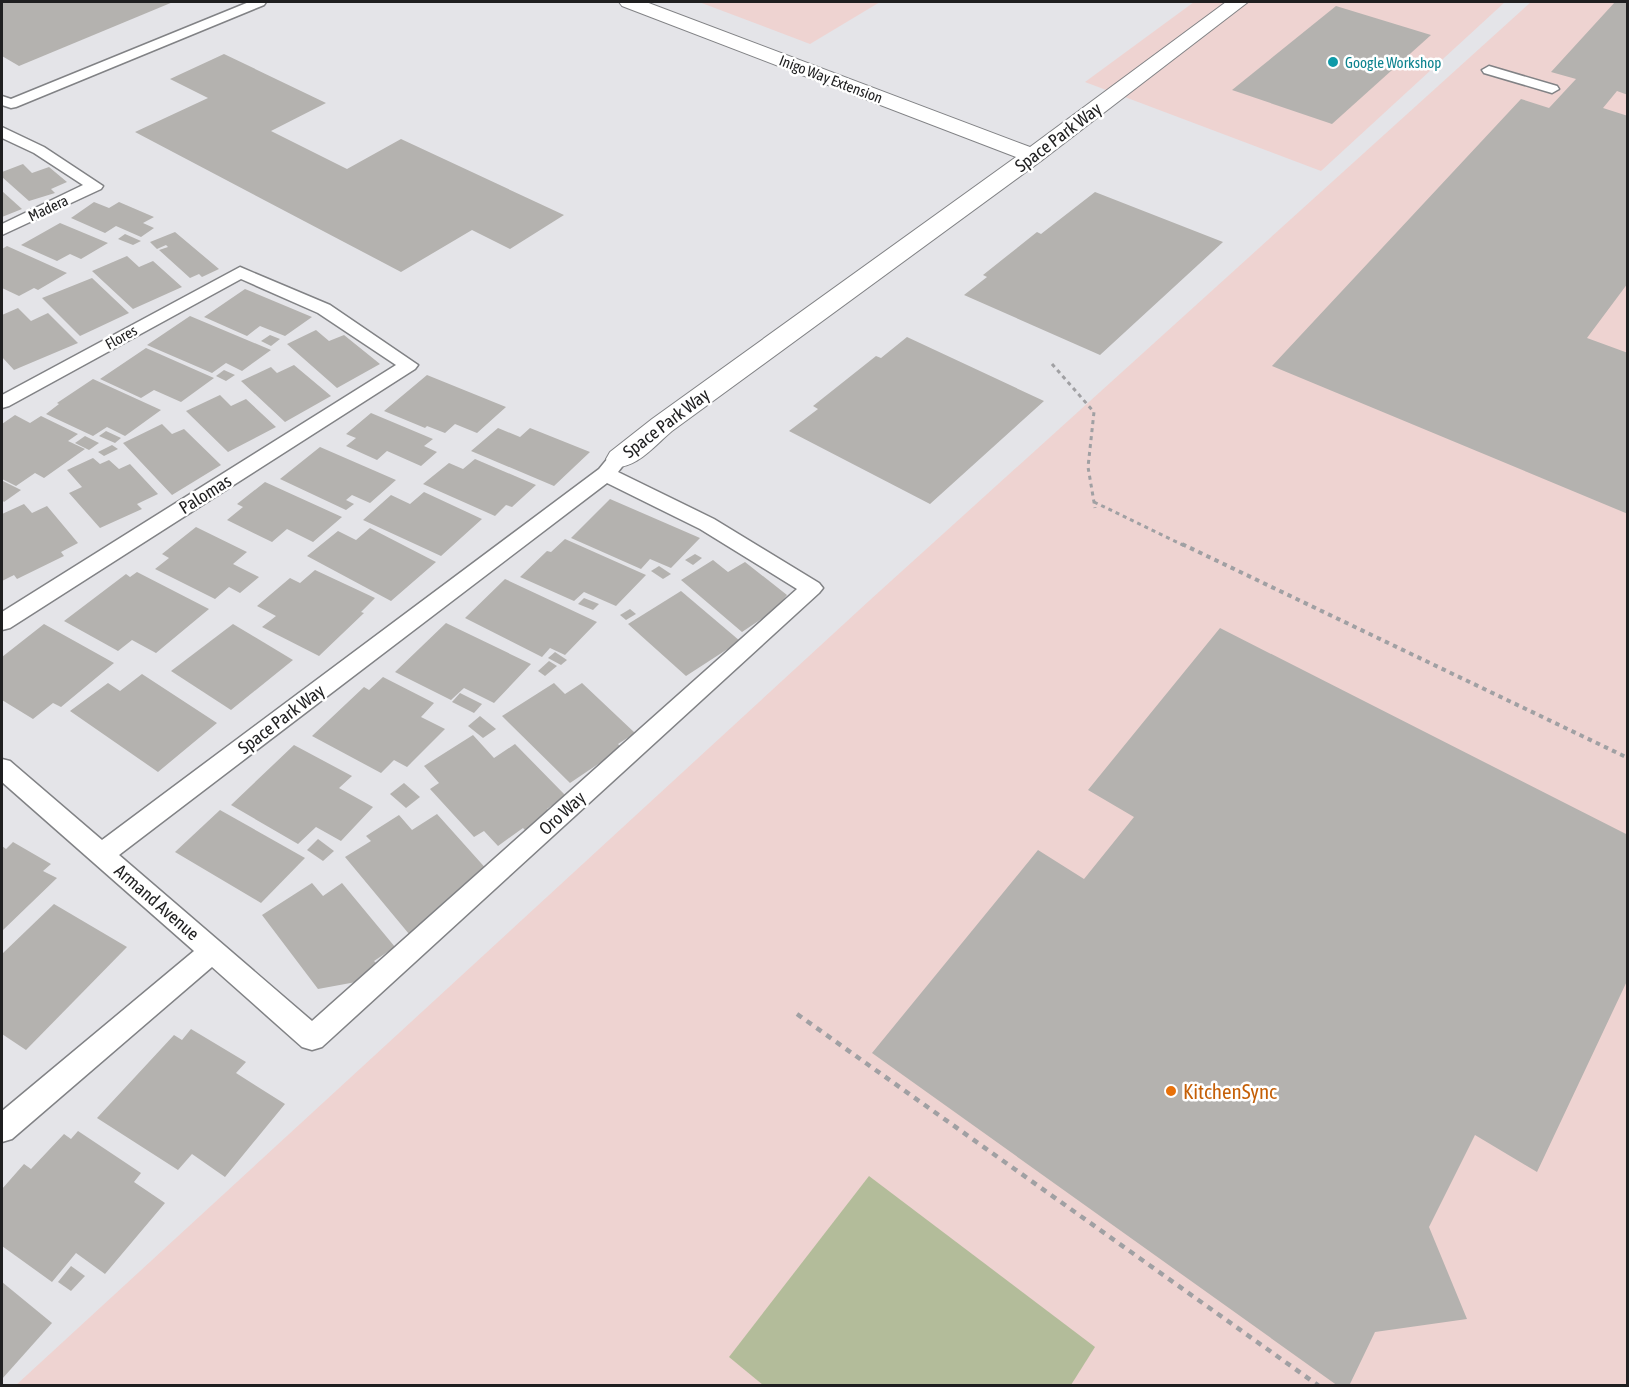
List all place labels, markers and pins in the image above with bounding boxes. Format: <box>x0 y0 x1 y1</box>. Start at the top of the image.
place label: Google Workshop <box>1345 54 1441 71</box>
marker: Google Workshop <box>1326 55 1340 69</box>
place label: KitchenSync <box>1183 1079 1277 1103</box>
marker: KitchenSync <box>1164 1084 1178 1098</box>

